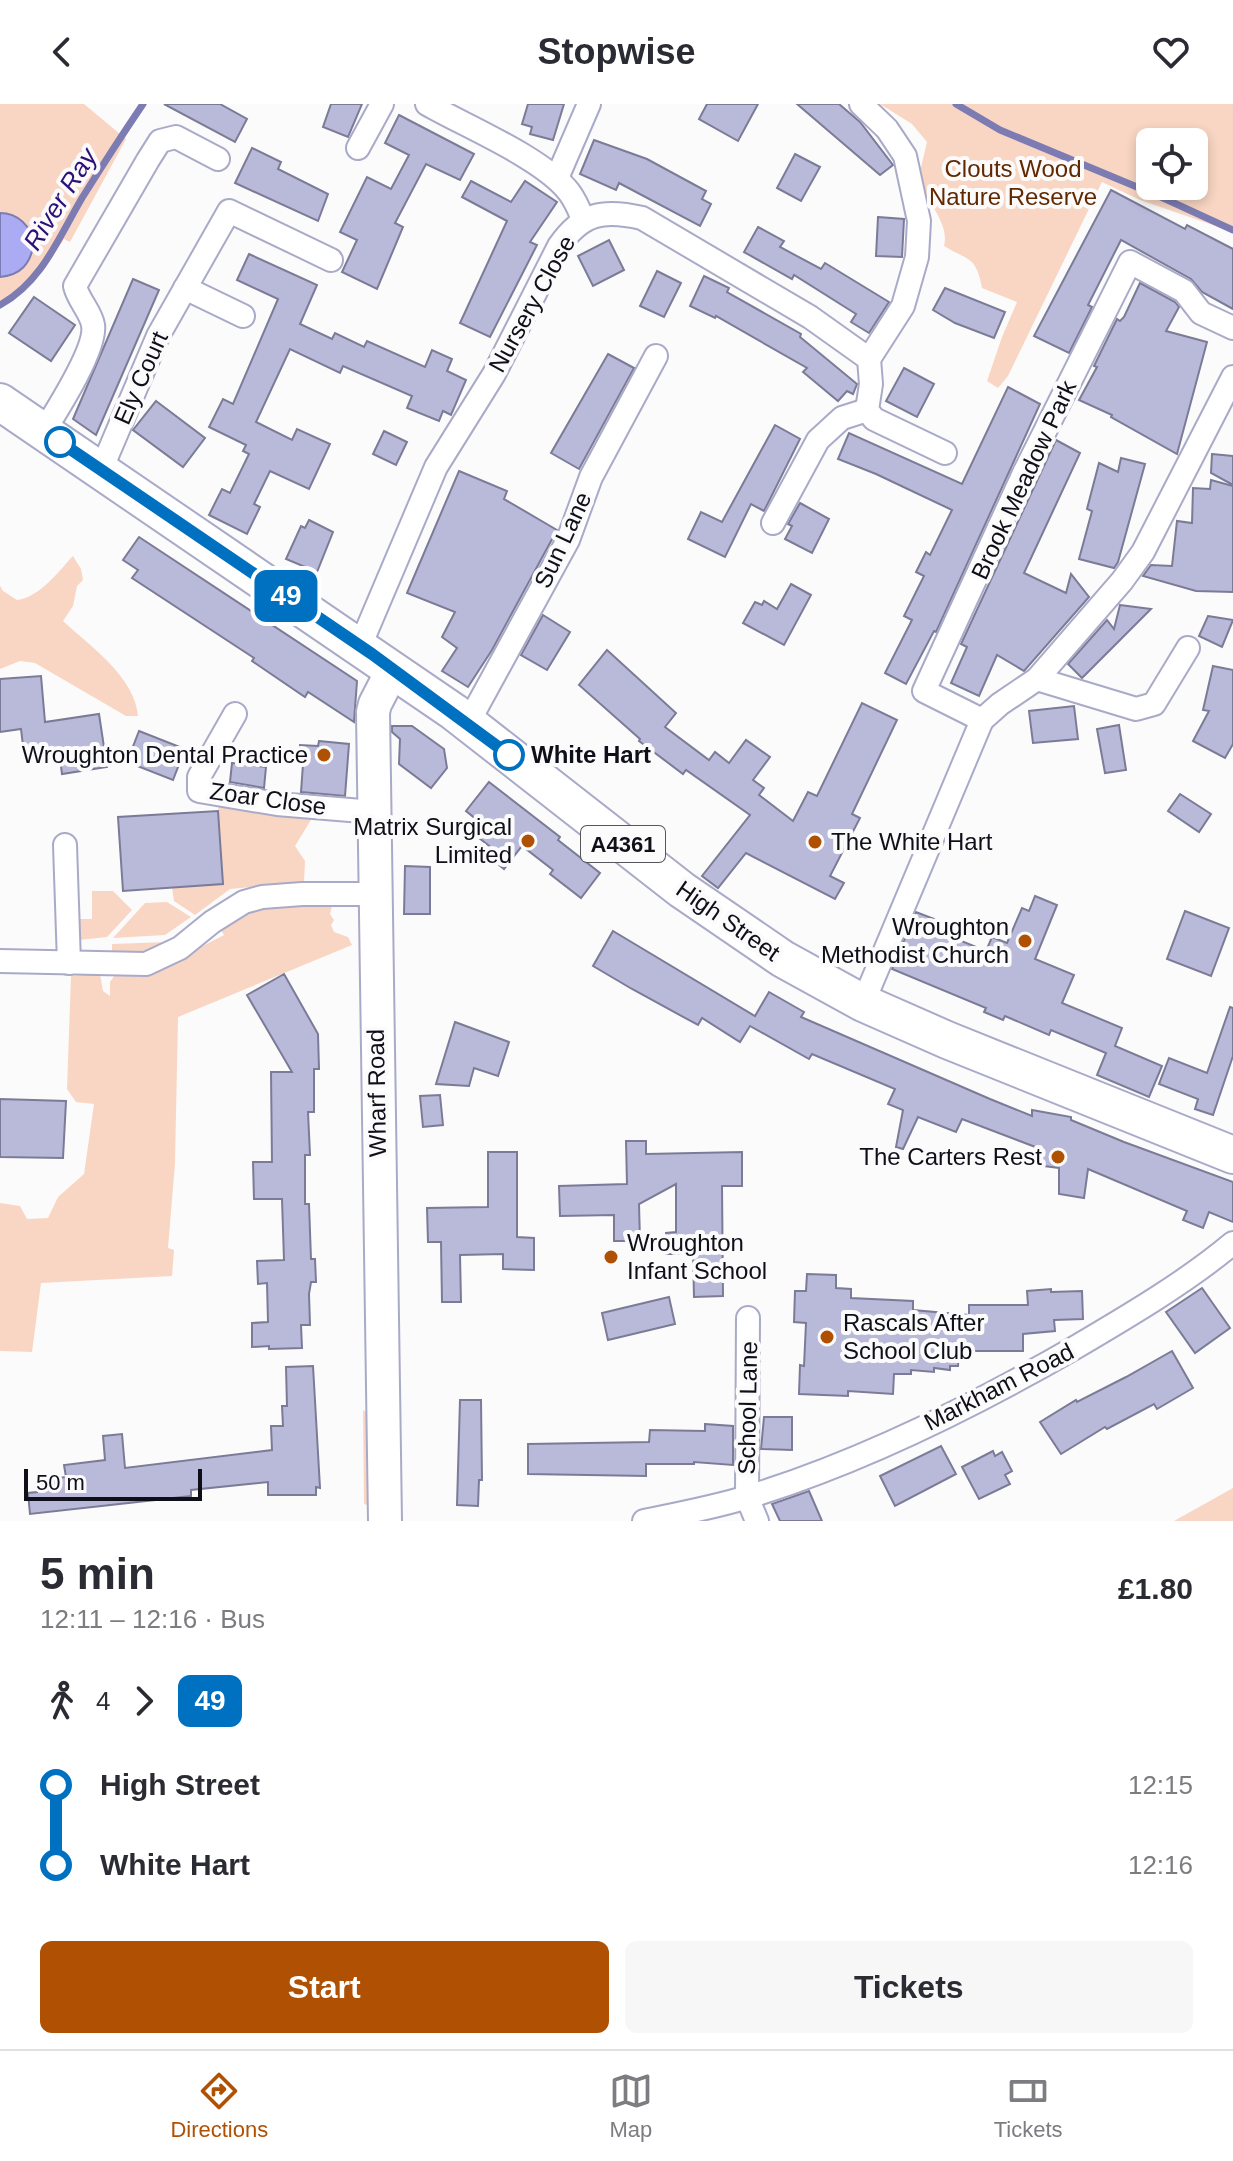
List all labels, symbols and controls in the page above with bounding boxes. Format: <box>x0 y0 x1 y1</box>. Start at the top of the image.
icon: back <box>40 30 84 74</box>
icon: heart <box>1149 30 1193 74</box>
text: Stopwise <box>537 31 696 72</box>
map controls <box>1136 128 1208 200</box>
button: locate <box>1136 128 1208 200</box>
water label: River Ray <box>17 141 104 255</box>
park label: Clouts Wood Nature Reserve <box>929 155 1097 210</box>
street label: Nursery Close <box>483 231 580 377</box>
street label: Ely Court <box>108 327 173 428</box>
street label: Brook Meadow Park <box>966 375 1082 583</box>
unlabelled marker <box>45 427 75 457</box>
street label: Sun Lane <box>529 488 596 592</box>
line badge: 49 <box>250 570 322 622</box>
text: 49 <box>270 580 302 611</box>
marker: White Hart <box>494 740 524 770</box>
place label: Wroughton Dental Practice <box>22 741 308 768</box>
place label: White Hart <box>531 741 651 768</box>
marker: Wroughton Dental Practice <box>315 746 333 764</box>
street label: Zoar Close <box>208 777 328 820</box>
place label: Matrix Surgical Limited <box>353 813 512 868</box>
road number: A4361 <box>581 826 665 862</box>
place label: The White Hart <box>831 828 993 855</box>
marker: Matrix Surgical Limited <box>519 832 537 850</box>
marker: The White Hart <box>806 833 824 851</box>
street label: High Street <box>671 875 785 966</box>
place label: Wroughton Methodist Church <box>821 913 1009 968</box>
marker: Wroughton Methodist Church <box>1016 932 1034 950</box>
street label: Wharf Road <box>362 1029 391 1157</box>
place label: The Carters Rest <box>859 1143 1042 1170</box>
marker: The Carters Rest <box>1049 1148 1067 1166</box>
place label: Wroughton Infant School <box>627 1229 767 1284</box>
marker: Wroughton Infant School <box>602 1248 620 1266</box>
place label: Rascals After School Club <box>843 1309 984 1364</box>
marker: Rascals After School Club <box>818 1328 836 1346</box>
street label: Markham Road <box>920 1337 1078 1436</box>
street label: School Lane <box>733 1341 762 1475</box>
scale bar <box>24 1465 202 1501</box>
text: 50 m <box>36 1470 85 1495</box>
text: 5 min <box>40 1549 155 1598</box>
text: £1.80 <box>1118 1572 1193 1605</box>
text: 12:11 – 12:16 · Bus <box>40 1604 265 1634</box>
icon: walk <box>40 1679 84 1723</box>
icon: forward <box>122 1679 166 1723</box>
text: 49 <box>194 1685 226 1716</box>
text: 4 <box>96 1686 110 1716</box>
text: High Street <box>100 1768 260 1801</box>
text: 12:15 <box>1128 1770 1193 1800</box>
text: White Hart <box>100 1848 250 1881</box>
text: 12:16 <box>1128 1850 1193 1880</box>
button: Start <box>40 1941 609 2033</box>
button: Tickets <box>625 1941 1193 2033</box>
tab: Directions <box>170 2069 268 2143</box>
tab: Map <box>609 2069 653 2143</box>
tab: Tickets <box>994 2069 1063 2143</box>

